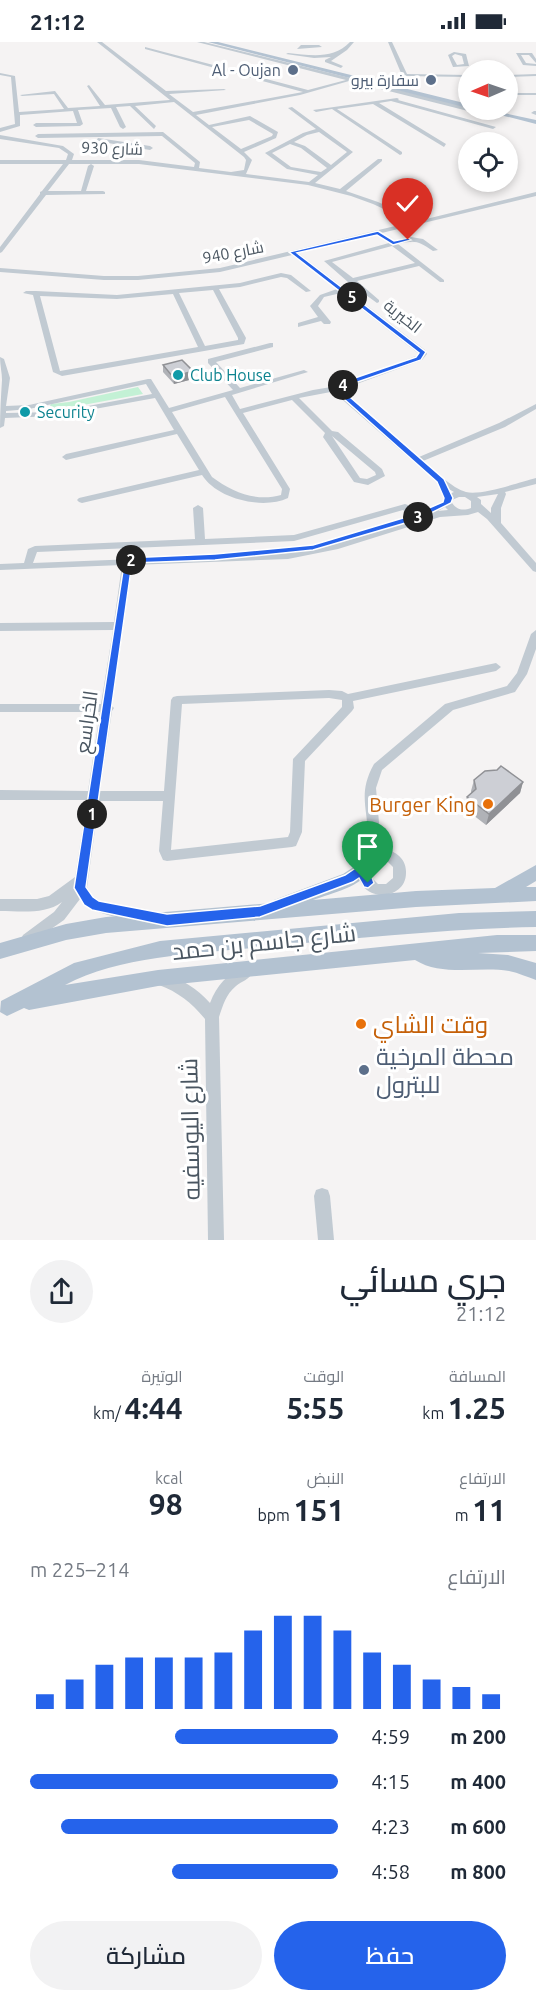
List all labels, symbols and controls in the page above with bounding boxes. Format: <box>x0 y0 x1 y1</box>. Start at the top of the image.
text: 21:12 <box>30 9 85 34</box>
north arrow <box>458 60 518 120</box>
map controls <box>458 60 518 192</box>
place label: Al - Oujan <box>212 61 281 79</box>
marker: Al - Oujan <box>286 63 300 77</box>
place label: سفارة بيرو <box>351 71 419 90</box>
marker: سفارة بيرو <box>424 73 438 87</box>
button: locate <box>458 132 518 192</box>
street label: شارع 930 <box>81 138 143 161</box>
pin <box>382 178 433 240</box>
icon: check <box>391 187 424 220</box>
street label: شارع 940 <box>201 237 266 270</box>
pin: 5 <box>337 282 367 312</box>
text: 5 <box>347 288 357 306</box>
street label: الخيرية <box>380 296 425 337</box>
place label: Club House <box>190 366 272 384</box>
marker: Club House <box>171 368 185 382</box>
pin: 4 <box>328 370 358 400</box>
text: 4 <box>338 376 348 394</box>
place label: Security <box>37 403 95 421</box>
marker: Security <box>18 405 32 419</box>
pin: 3 <box>403 502 433 532</box>
text: 3 <box>413 508 423 526</box>
pin: 2 <box>116 545 146 575</box>
text: 2 <box>126 551 136 569</box>
street label: الخراسع <box>70 689 105 755</box>
place label: Burger King <box>369 793 476 816</box>
marker: Burger King <box>481 797 495 811</box>
pin: 1 <box>77 799 107 829</box>
text: 1 <box>87 805 97 823</box>
pin <box>342 821 393 883</box>
icon: arrive <box>351 830 384 863</box>
street label: شارع جاسم بن حمد <box>171 919 358 968</box>
place label: وقت الشاي <box>373 1011 488 1043</box>
marker: وقت الشاي <box>354 1017 368 1031</box>
place label: محطة المرخية للبترول <box>376 1043 514 1099</box>
street label: شارع اليوسفيه <box>175 1058 208 1200</box>
marker: محطة المرخية للبترول <box>357 1063 371 1077</box>
button: share <box>30 1260 93 1323</box>
text: جري مسائي <box>340 1261 506 1298</box>
text: 21:12 <box>456 1302 506 1325</box>
text: الوتيرة <box>142 1367 183 1385</box>
text: الوقت <box>304 1367 344 1385</box>
text: المسافة <box>449 1367 506 1385</box>
text: 4:44 <box>125 1391 183 1425</box>
text: 5:55 <box>286 1391 344 1425</box>
text: 1.25 <box>448 1391 506 1425</box>
text: /km <box>93 1404 125 1422</box>
text: km <box>422 1404 448 1422</box>
text: kcal <box>155 1469 183 1487</box>
text: النبض <box>307 1469 344 1487</box>
text: الارتفاع <box>459 1469 506 1487</box>
text: 98 <box>149 1487 183 1521</box>
text: 151 <box>294 1493 344 1527</box>
text: 11 <box>472 1493 506 1527</box>
text: bpm <box>257 1506 294 1524</box>
text: m <box>455 1506 472 1524</box>
text: 214–225 m <box>30 1558 129 1581</box>
text: الارتفاع <box>447 1565 506 1588</box>
text: 4:59 <box>371 1725 410 1748</box>
text: 200 m <box>450 1725 506 1748</box>
text: 4:15 <box>371 1770 410 1793</box>
text: 400 m <box>450 1770 506 1793</box>
text: 4:23 <box>371 1815 410 1838</box>
text: 600 m <box>450 1815 506 1838</box>
text: 4:58 <box>371 1860 410 1883</box>
text: 800 m <box>450 1860 506 1883</box>
button: مشاركة <box>30 1921 262 1990</box>
button: حفظ <box>274 1921 506 1990</box>

